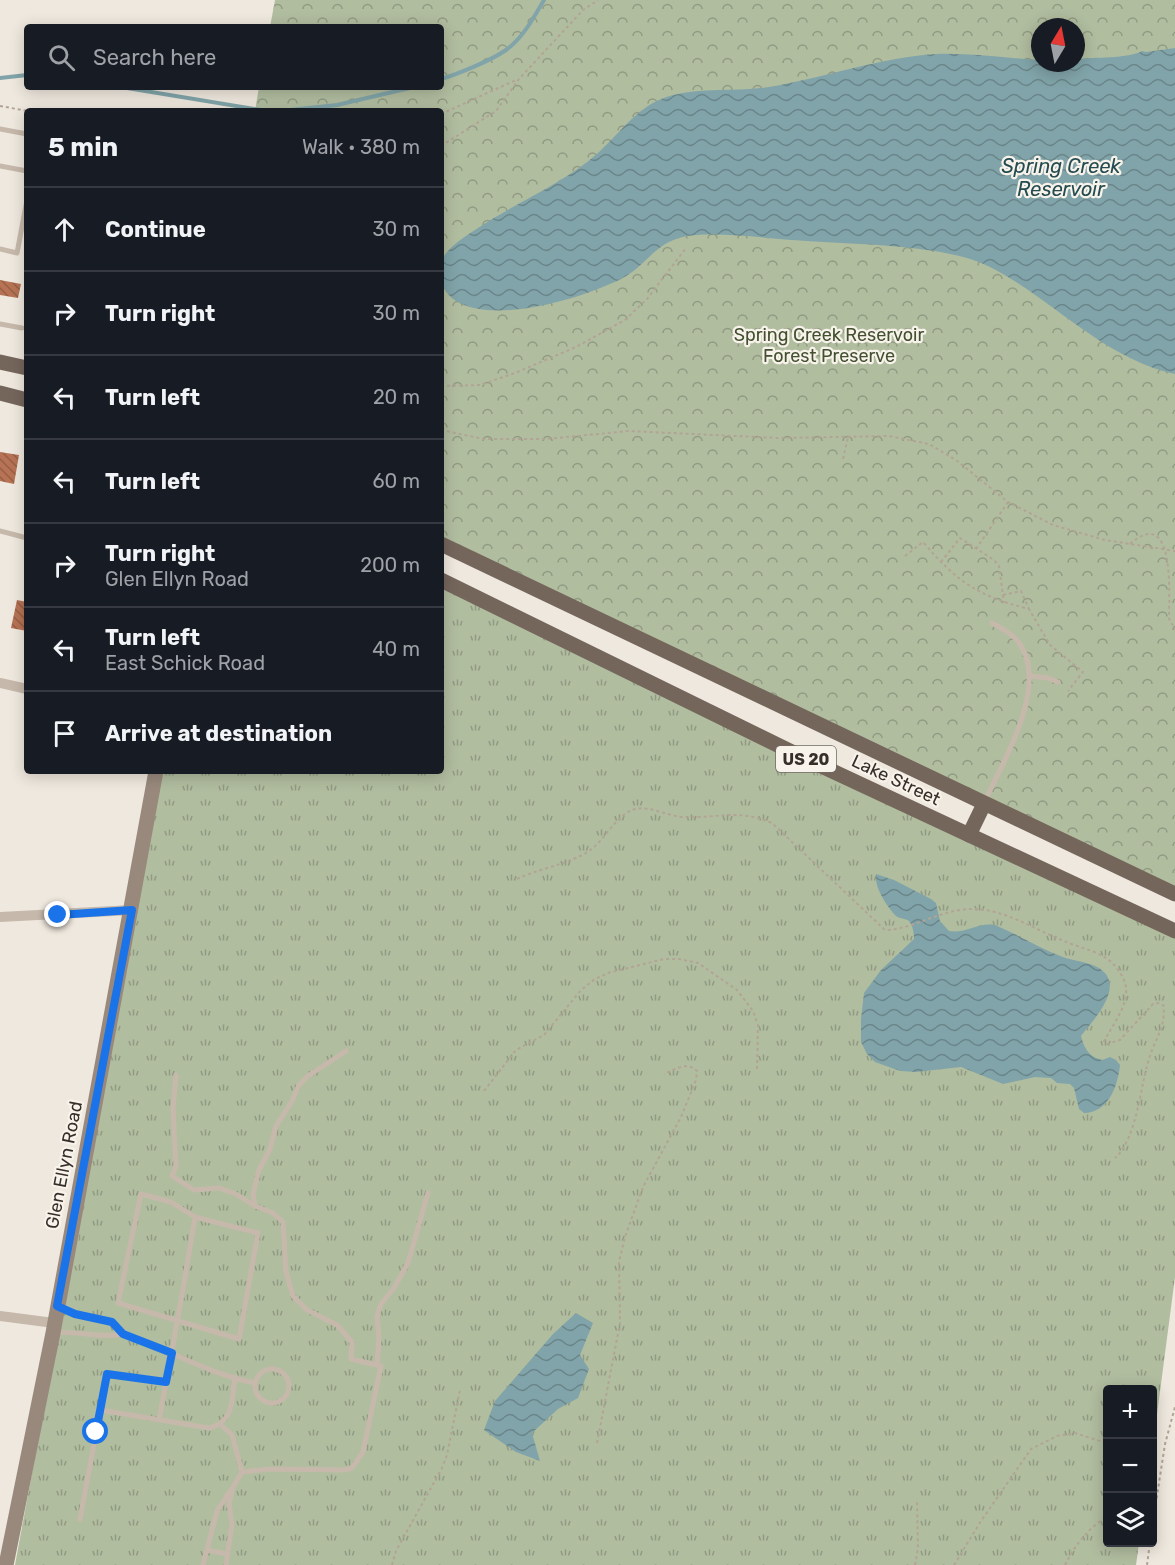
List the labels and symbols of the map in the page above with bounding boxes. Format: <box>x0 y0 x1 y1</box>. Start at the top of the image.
north arrow <box>1031 18 1085 72</box>
water label: Spring Creek Reservoir <box>1001 154 1121 201</box>
park label: Spring Creek Reservoir Forest Preserve <box>734 324 924 367</box>
road number: US 20 <box>776 746 836 772</box>
street label: Lake Street <box>848 750 944 810</box>
route end <box>44 901 70 927</box>
street label: Glen Ellyn Road <box>41 1099 87 1231</box>
route start <box>82 1418 108 1444</box>

